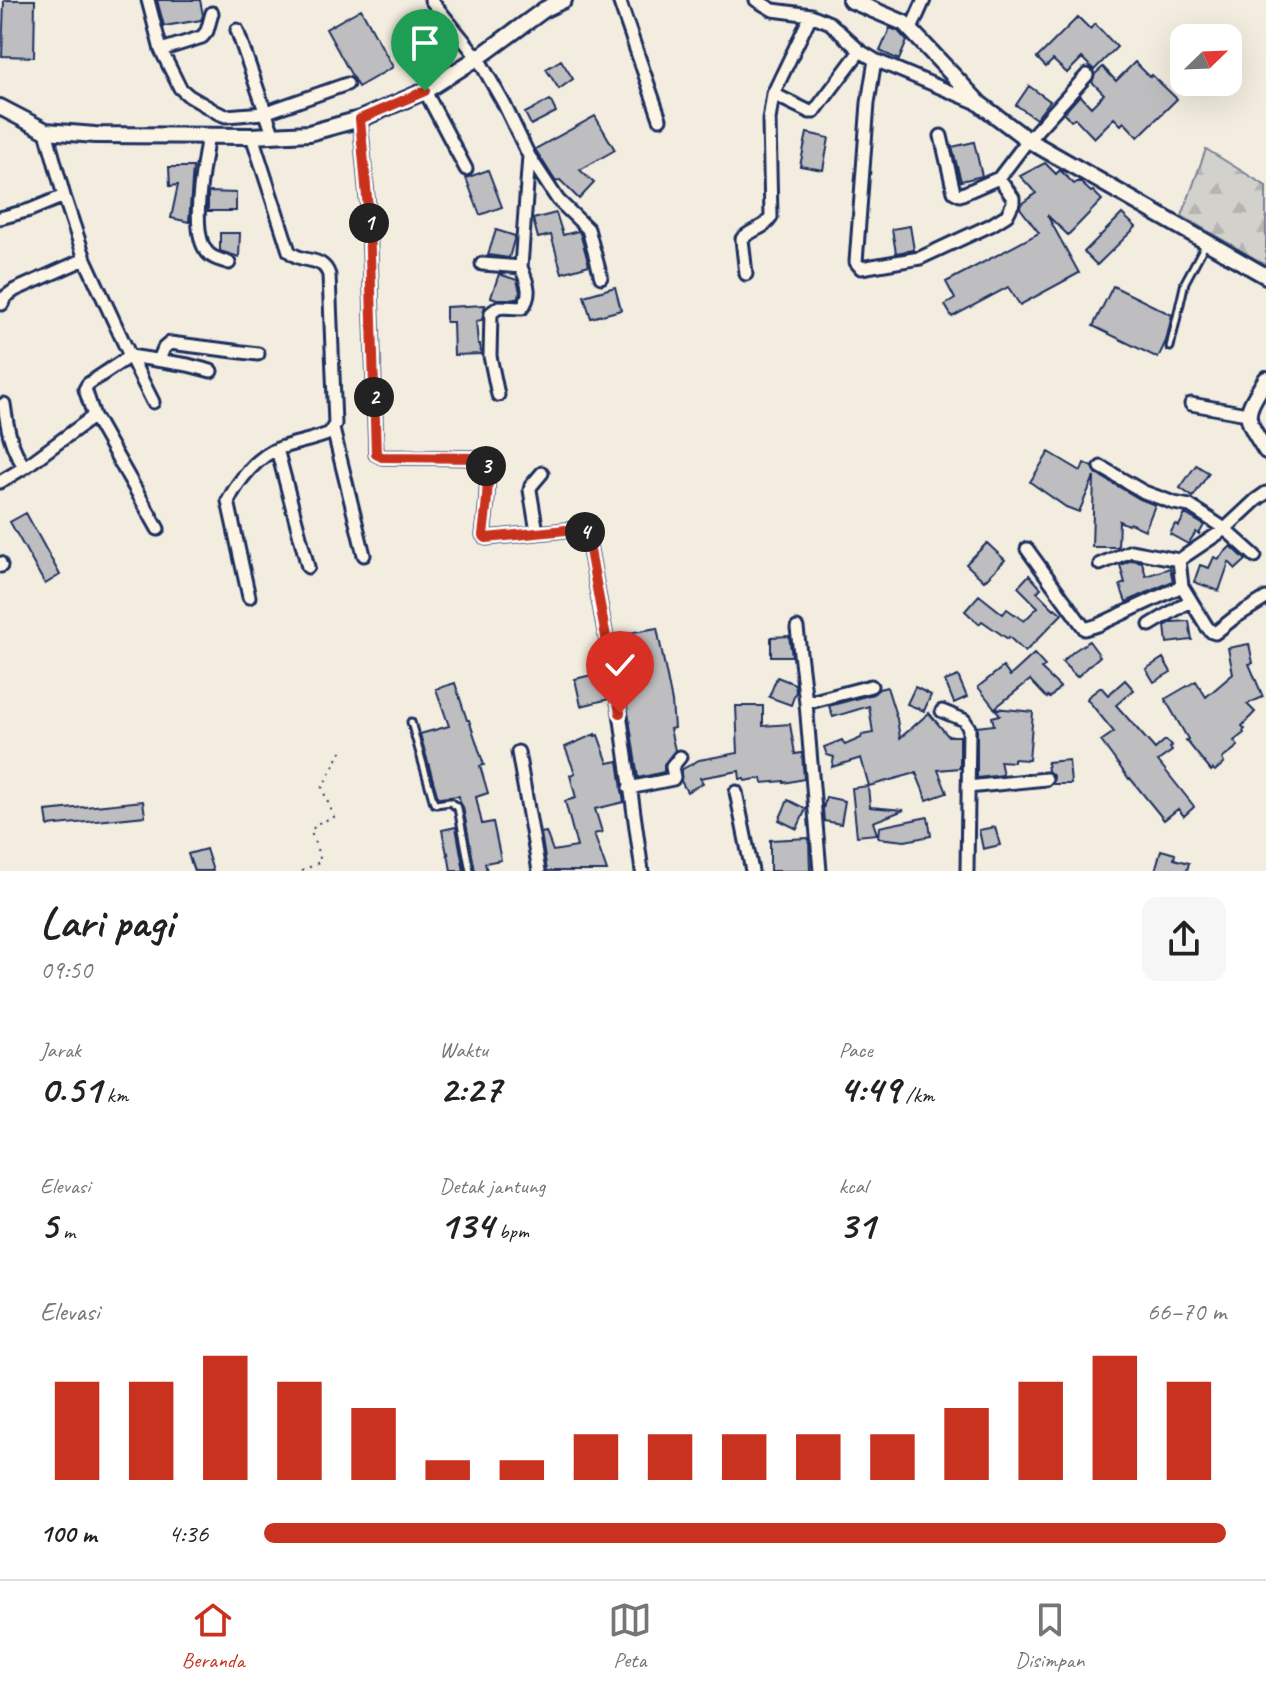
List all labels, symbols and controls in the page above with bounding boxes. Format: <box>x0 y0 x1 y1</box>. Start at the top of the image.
pin <box>391 9 459 91</box>
icon: arrive <box>403 21 447 65</box>
north arrow <box>1170 24 1242 96</box>
map controls <box>1170 24 1242 96</box>
pin: 1 <box>349 203 389 243</box>
text: 1 <box>364 209 374 237</box>
pin: 2 <box>354 377 394 417</box>
text: 2 <box>369 383 379 411</box>
pin: 3 <box>466 446 506 486</box>
text: 3 <box>481 452 491 480</box>
pin: 4 <box>565 512 605 552</box>
text: 4 <box>580 518 590 546</box>
pin <box>586 631 654 713</box>
icon: check <box>598 643 642 687</box>
text: Lari pagi <box>40 895 173 950</box>
button: share <box>1142 897 1226 981</box>
text: 09:50 <box>40 953 92 986</box>
text: Jarak <box>40 1036 81 1064</box>
text: Waktu <box>439 1036 488 1064</box>
text: Pace <box>839 1036 873 1064</box>
text: 0.51 <box>40 1064 101 1114</box>
text: 2:27 <box>439 1064 501 1114</box>
text: 4:49 <box>839 1064 900 1114</box>
text: km <box>101 1081 128 1109</box>
text: /km <box>900 1081 934 1109</box>
text: Elevasi <box>40 1172 90 1200</box>
text: Detak jantung <box>439 1172 545 1200</box>
text: kcal <box>839 1172 868 1200</box>
text: 5 <box>40 1200 57 1250</box>
text: 134 <box>439 1200 493 1250</box>
text: 31 <box>839 1200 875 1250</box>
text: m <box>57 1217 75 1245</box>
text: bpm <box>493 1217 529 1245</box>
text: Elevasi <box>40 1295 99 1328</box>
text: 66–70 m <box>1147 1295 1226 1328</box>
text: 100 m <box>40 1517 96 1550</box>
text: 4:36 <box>168 1517 208 1550</box>
tab: Beranda <box>182 1598 245 1674</box>
tab: Peta <box>608 1598 652 1674</box>
tab: Disimpan <box>1015 1598 1084 1674</box>

